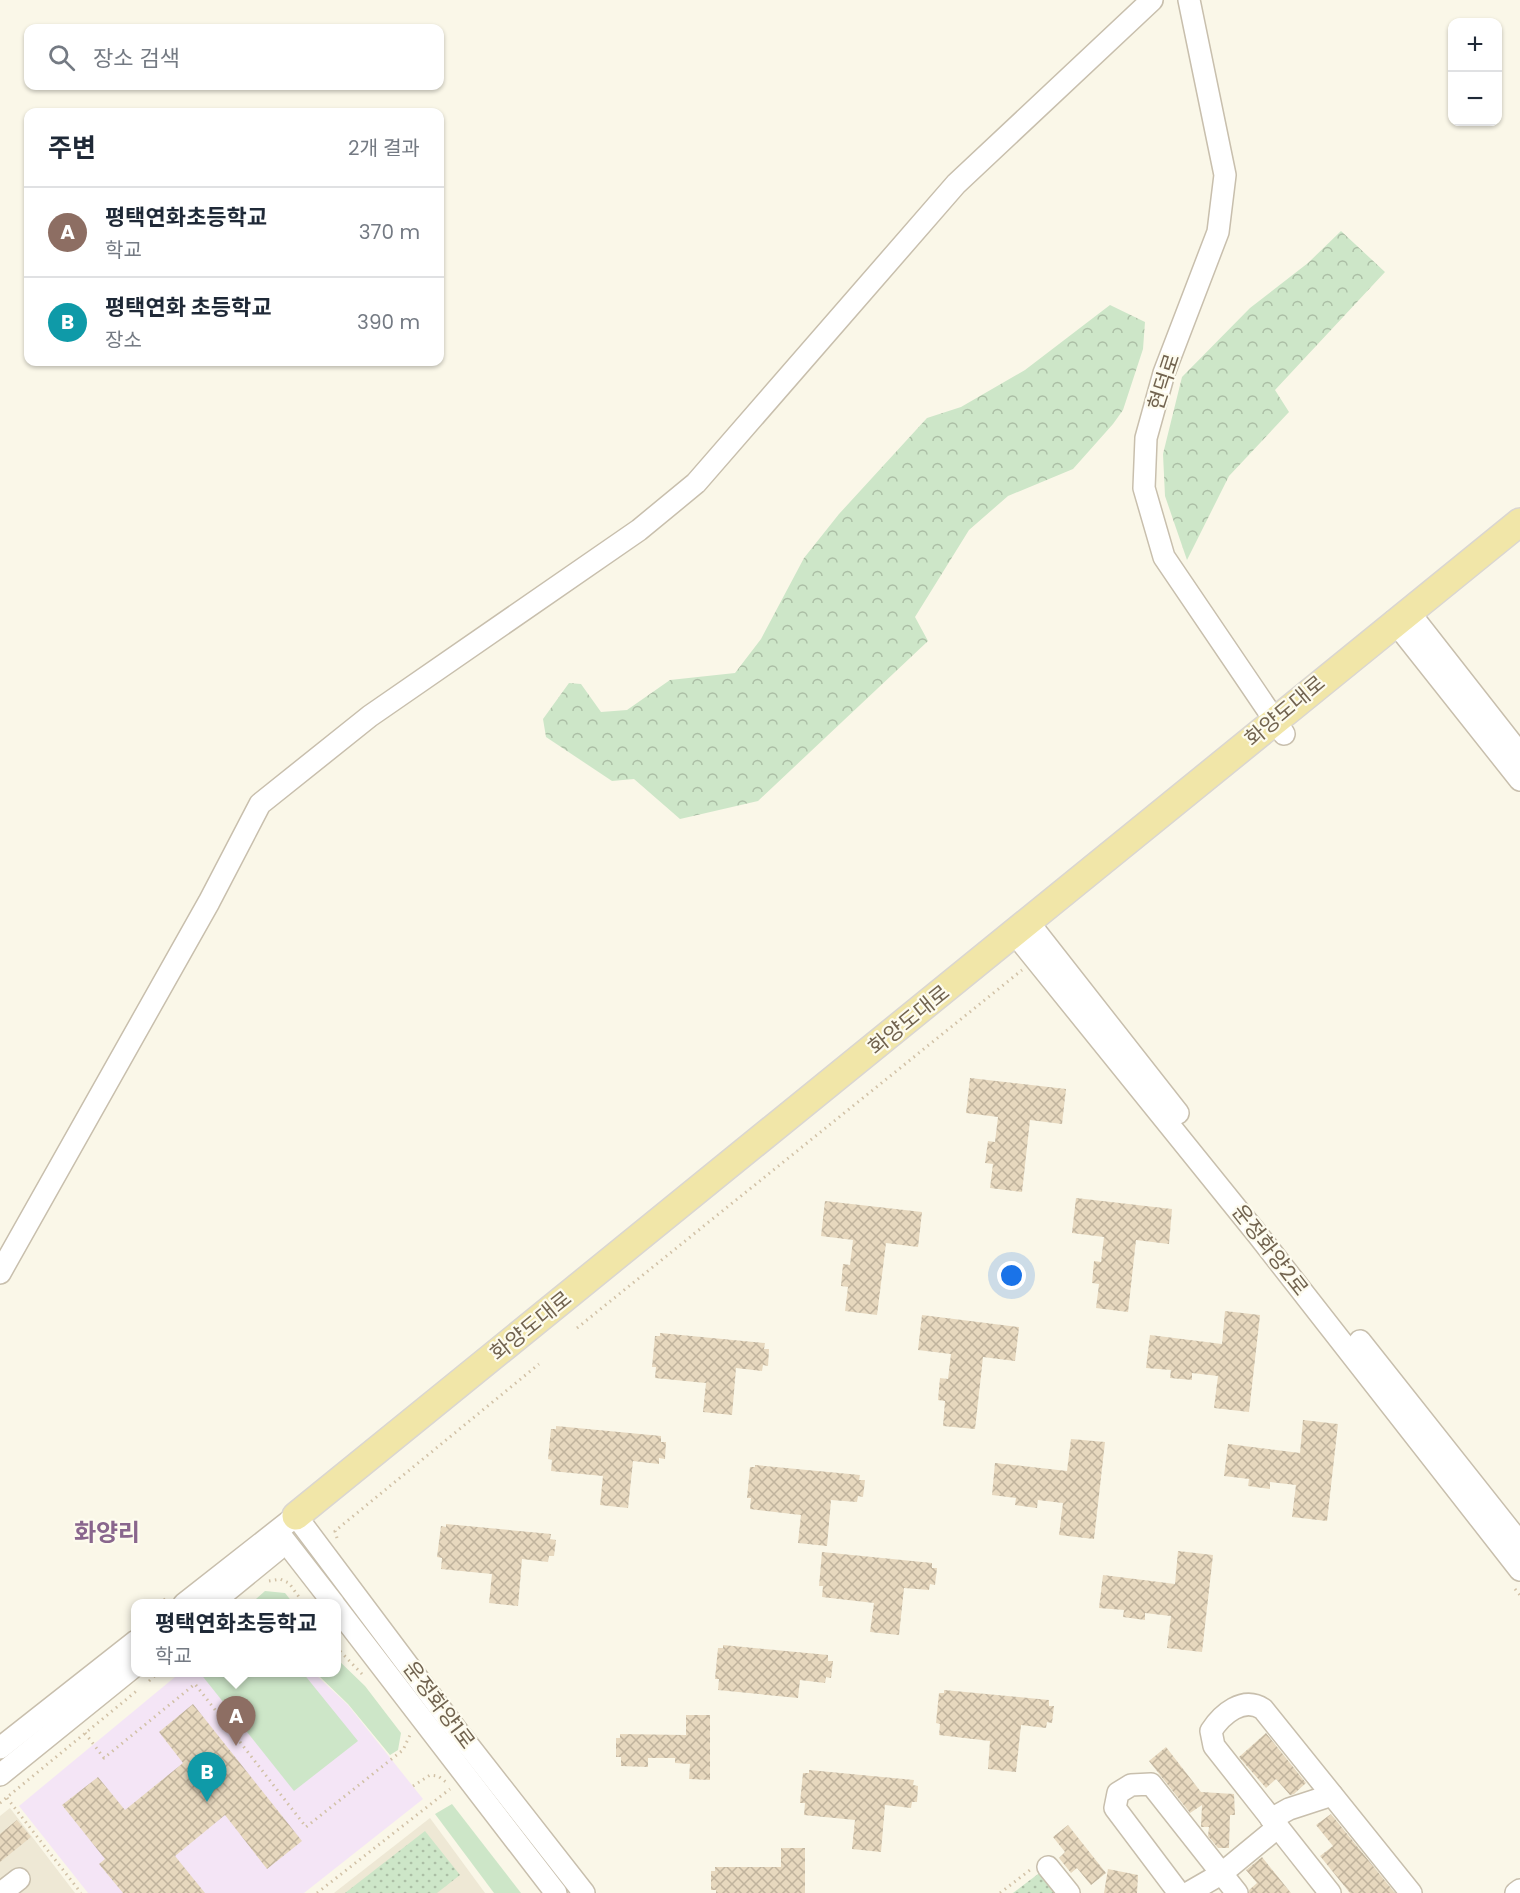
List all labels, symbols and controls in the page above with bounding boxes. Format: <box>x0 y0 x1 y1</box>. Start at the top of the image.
map controls <box>1448 18 1502 126</box>
button: + <box>1448 18 1502 72</box>
search box <box>24 24 444 90</box>
icon: search <box>45 41 78 74</box>
text: 장소 검색 <box>93 43 180 74</box>
button: − <box>1448 72 1502 126</box>
text: 주변 <box>48 130 96 166</box>
text: 2개 결과 <box>348 134 420 162</box>
text: 평택연화초등학교 <box>105 202 267 233</box>
text: A <box>60 218 75 246</box>
text: 370 m <box>359 218 420 246</box>
text: 학교 <box>105 236 142 264</box>
text: 평택연화 초등학교 <box>105 292 272 323</box>
text: B <box>61 308 74 336</box>
text: 390 m <box>357 308 420 336</box>
text: 장소 <box>105 326 142 354</box>
street label: 현덕로 <box>1141 350 1186 414</box>
street label: 화양도대로 <box>1238 668 1331 753</box>
street label: 화양도대로 <box>862 978 955 1061</box>
street label: 운정화양2로 <box>1226 1198 1315 1301</box>
your location <box>997 1261 1026 1290</box>
street label: 화양도대로 <box>484 1284 577 1367</box>
district label: 화양리 <box>74 1516 140 1549</box>
popup <box>131 1599 341 1677</box>
text: 평택연화초등학교 <box>155 1608 317 1639</box>
text: 학교 <box>155 1642 192 1670</box>
street label: 운정화양1로 <box>397 1655 482 1755</box>
pin: A <box>216 1696 256 1746</box>
pin: B <box>188 1752 226 1802</box>

